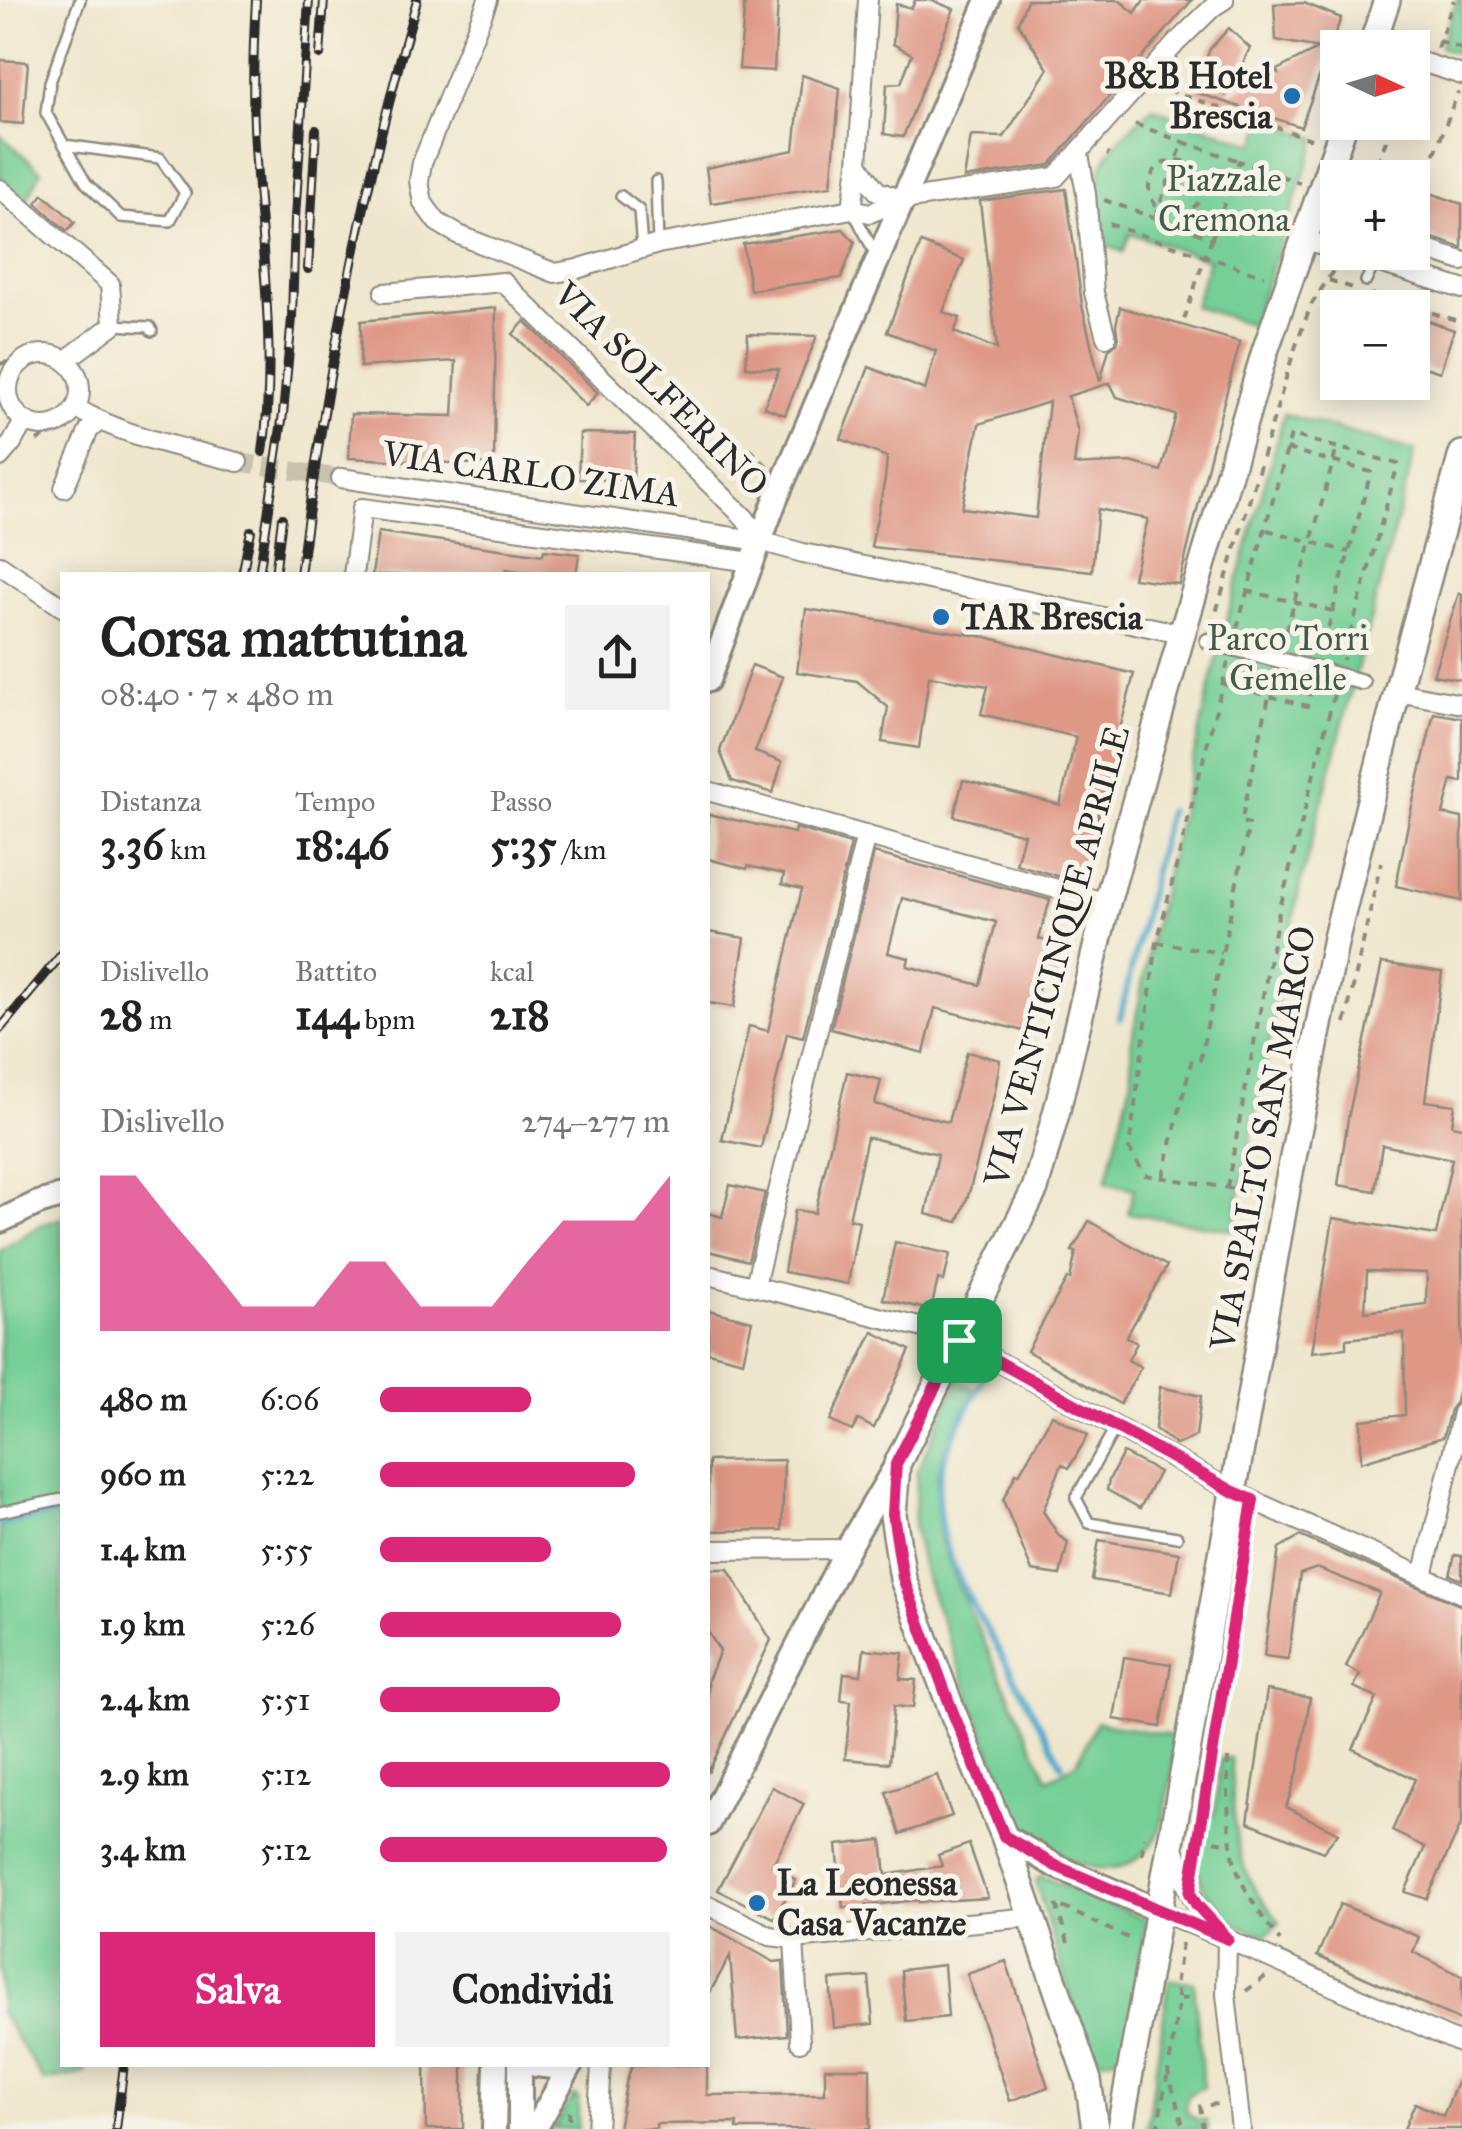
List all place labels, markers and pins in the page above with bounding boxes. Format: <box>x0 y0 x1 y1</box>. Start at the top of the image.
place label: B&B Hotel Brescia <box>1104 55 1273 138</box>
marker: B&B Hotel Brescia <box>1281 85 1303 107</box>
place label: TAR Brescia <box>961 596 1144 639</box>
marker: TAR Brescia <box>930 606 952 628</box>
pin <box>917 1298 1002 1383</box>
place label: La Leonessa Casa Vacanze <box>777 1862 967 1945</box>
marker: La Leonessa Casa Vacanze <box>746 1892 768 1914</box>

